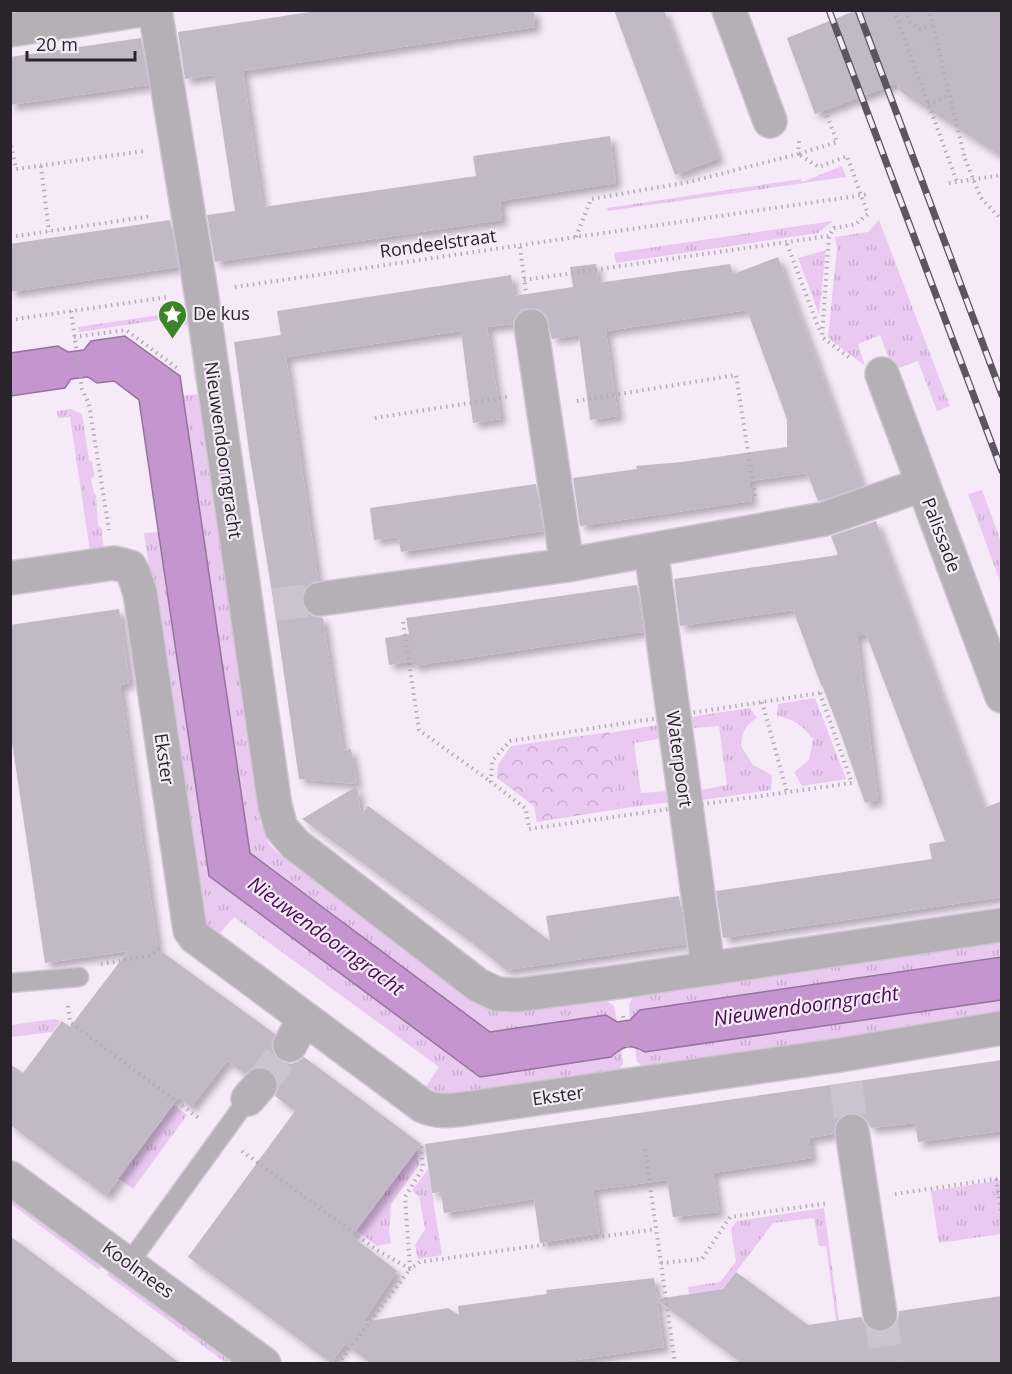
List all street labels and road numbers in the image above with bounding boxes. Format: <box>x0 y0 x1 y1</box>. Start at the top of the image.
street label: Rondeelstraat <box>378 223 498 263</box>
street label: Nieuwendoorngracht <box>200 360 248 540</box>
street label: Palissade <box>917 494 967 575</box>
street label: Waterpoort <box>661 709 699 809</box>
street label: Ekster <box>149 731 181 787</box>
street label: Ekster <box>530 1079 586 1111</box>
street label: Koolmees <box>98 1235 179 1303</box>

